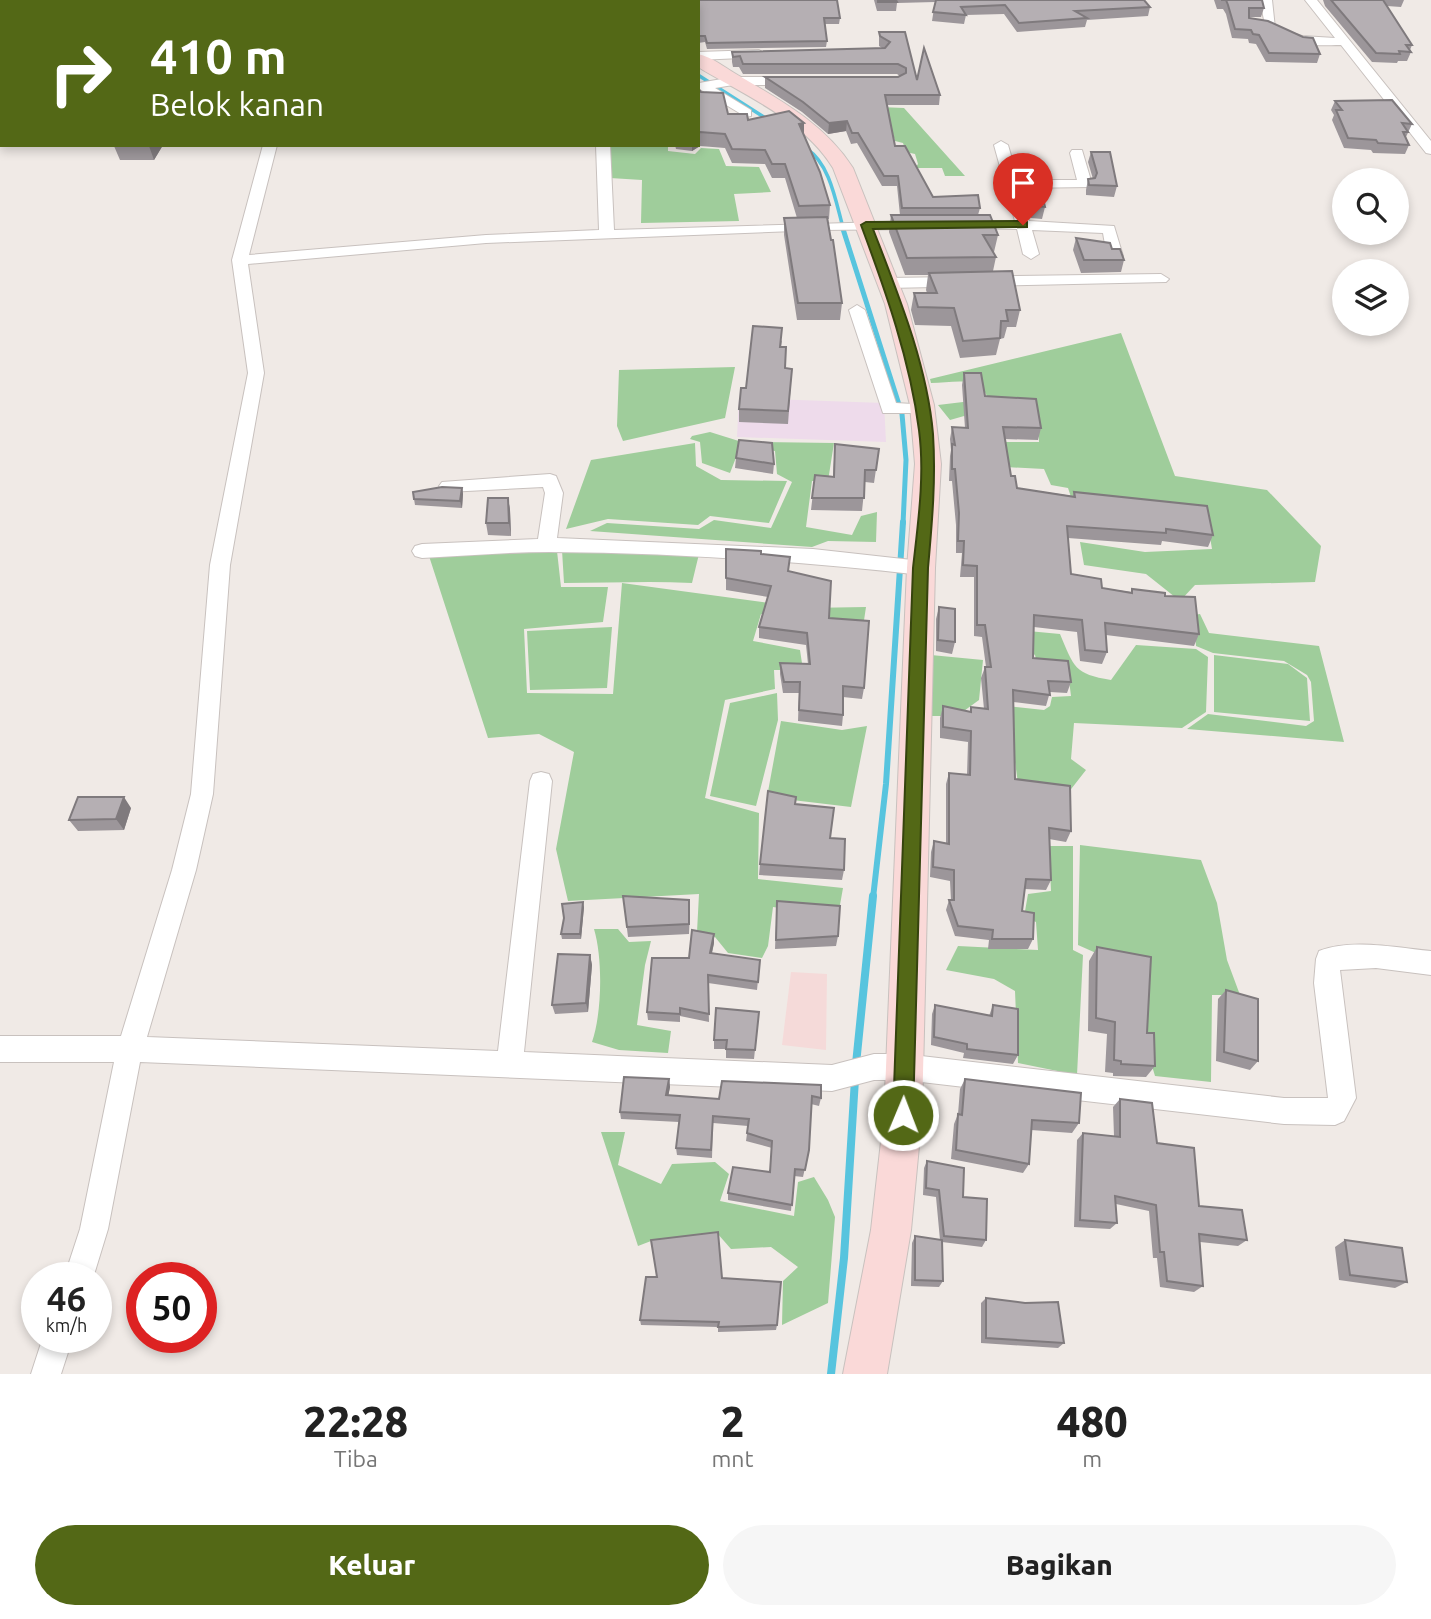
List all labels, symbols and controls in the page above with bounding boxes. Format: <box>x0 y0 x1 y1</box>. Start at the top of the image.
icon: right <box>35 28 126 119</box>
text: 410 m <box>150 28 287 83</box>
text: Belok kanan <box>150 86 324 122</box>
pin <box>993 153 1053 225</box>
icon: arrive <box>1004 164 1042 202</box>
map controls <box>1332 168 1409 336</box>
button: search <box>1332 168 1409 245</box>
button: layers <box>1332 259 1409 336</box>
position arrow <box>866 1078 940 1152</box>
speed limit sign: 50 <box>126 1262 217 1353</box>
text: 46 <box>47 1278 86 1318</box>
text: km/h <box>46 1315 87 1335</box>
text: 22:28 <box>303 1398 408 1445</box>
text: 2 <box>721 1398 744 1445</box>
text: 480 <box>1057 1398 1128 1445</box>
text: Tiba <box>334 1446 378 1471</box>
text: mnt <box>711 1446 754 1471</box>
text: m <box>1082 1446 1102 1471</box>
button: Keluar <box>35 1525 709 1605</box>
button: Bagikan <box>723 1525 1396 1605</box>

